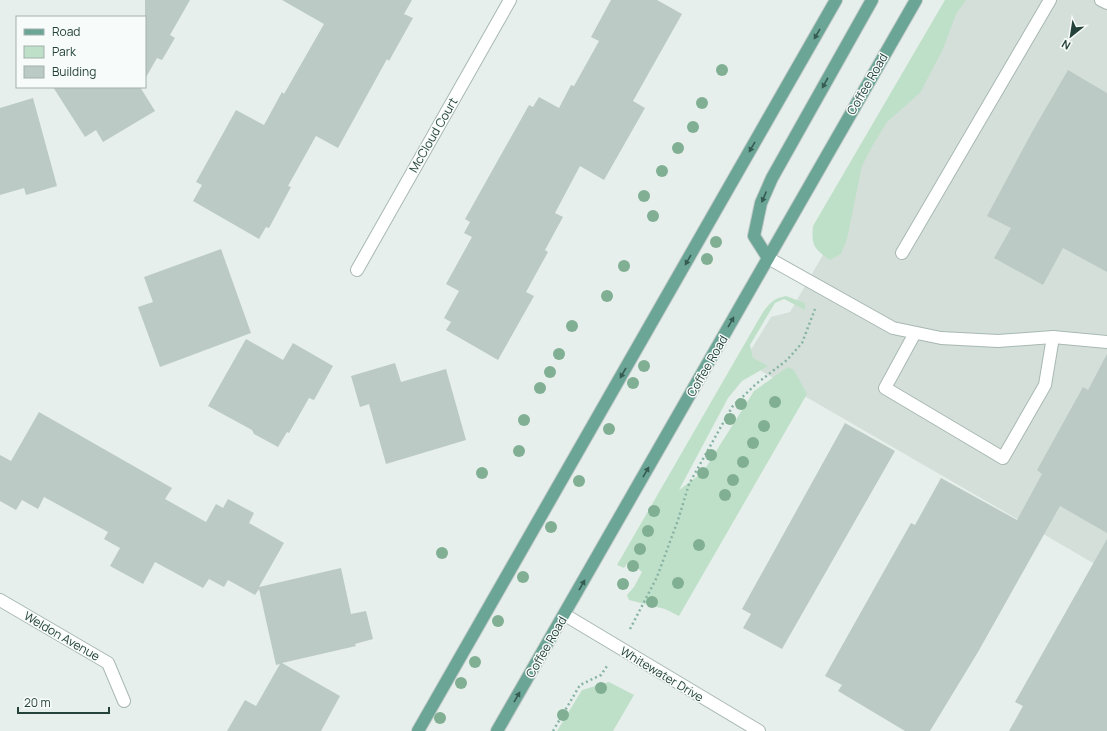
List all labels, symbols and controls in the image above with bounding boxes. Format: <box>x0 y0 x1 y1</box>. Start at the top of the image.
legend <box>16 16 146 88</box>
north arrow <box>1051 16 1091 56</box>
text: Road <box>52 23 80 40</box>
one-way arrow <box>813 28 820 40</box>
text: N <box>1058 37 1073 54</box>
text: Park <box>52 43 77 60</box>
street label: Coffee Road <box>843 50 891 118</box>
text: Building <box>52 63 96 80</box>
one-way arrow <box>822 77 829 89</box>
street label: McCloud Court <box>405 94 461 176</box>
one-way arrow <box>749 141 756 153</box>
one-way arrow <box>760 191 766 203</box>
one-way arrow <box>684 254 691 266</box>
one-way arrow <box>728 316 735 328</box>
street label: Coffee Road <box>683 332 731 400</box>
one-way arrow <box>620 367 627 379</box>
one-way arrow <box>643 466 650 478</box>
one-way arrow <box>579 579 586 591</box>
street label: Weldon Avenue <box>21 607 103 665</box>
street label: Coffee Road <box>522 613 570 681</box>
street label: Whitewater Drive <box>617 642 707 706</box>
scale bar <box>18 689 109 715</box>
one-way arrow <box>513 691 520 703</box>
text: 20 m <box>24 694 51 711</box>

